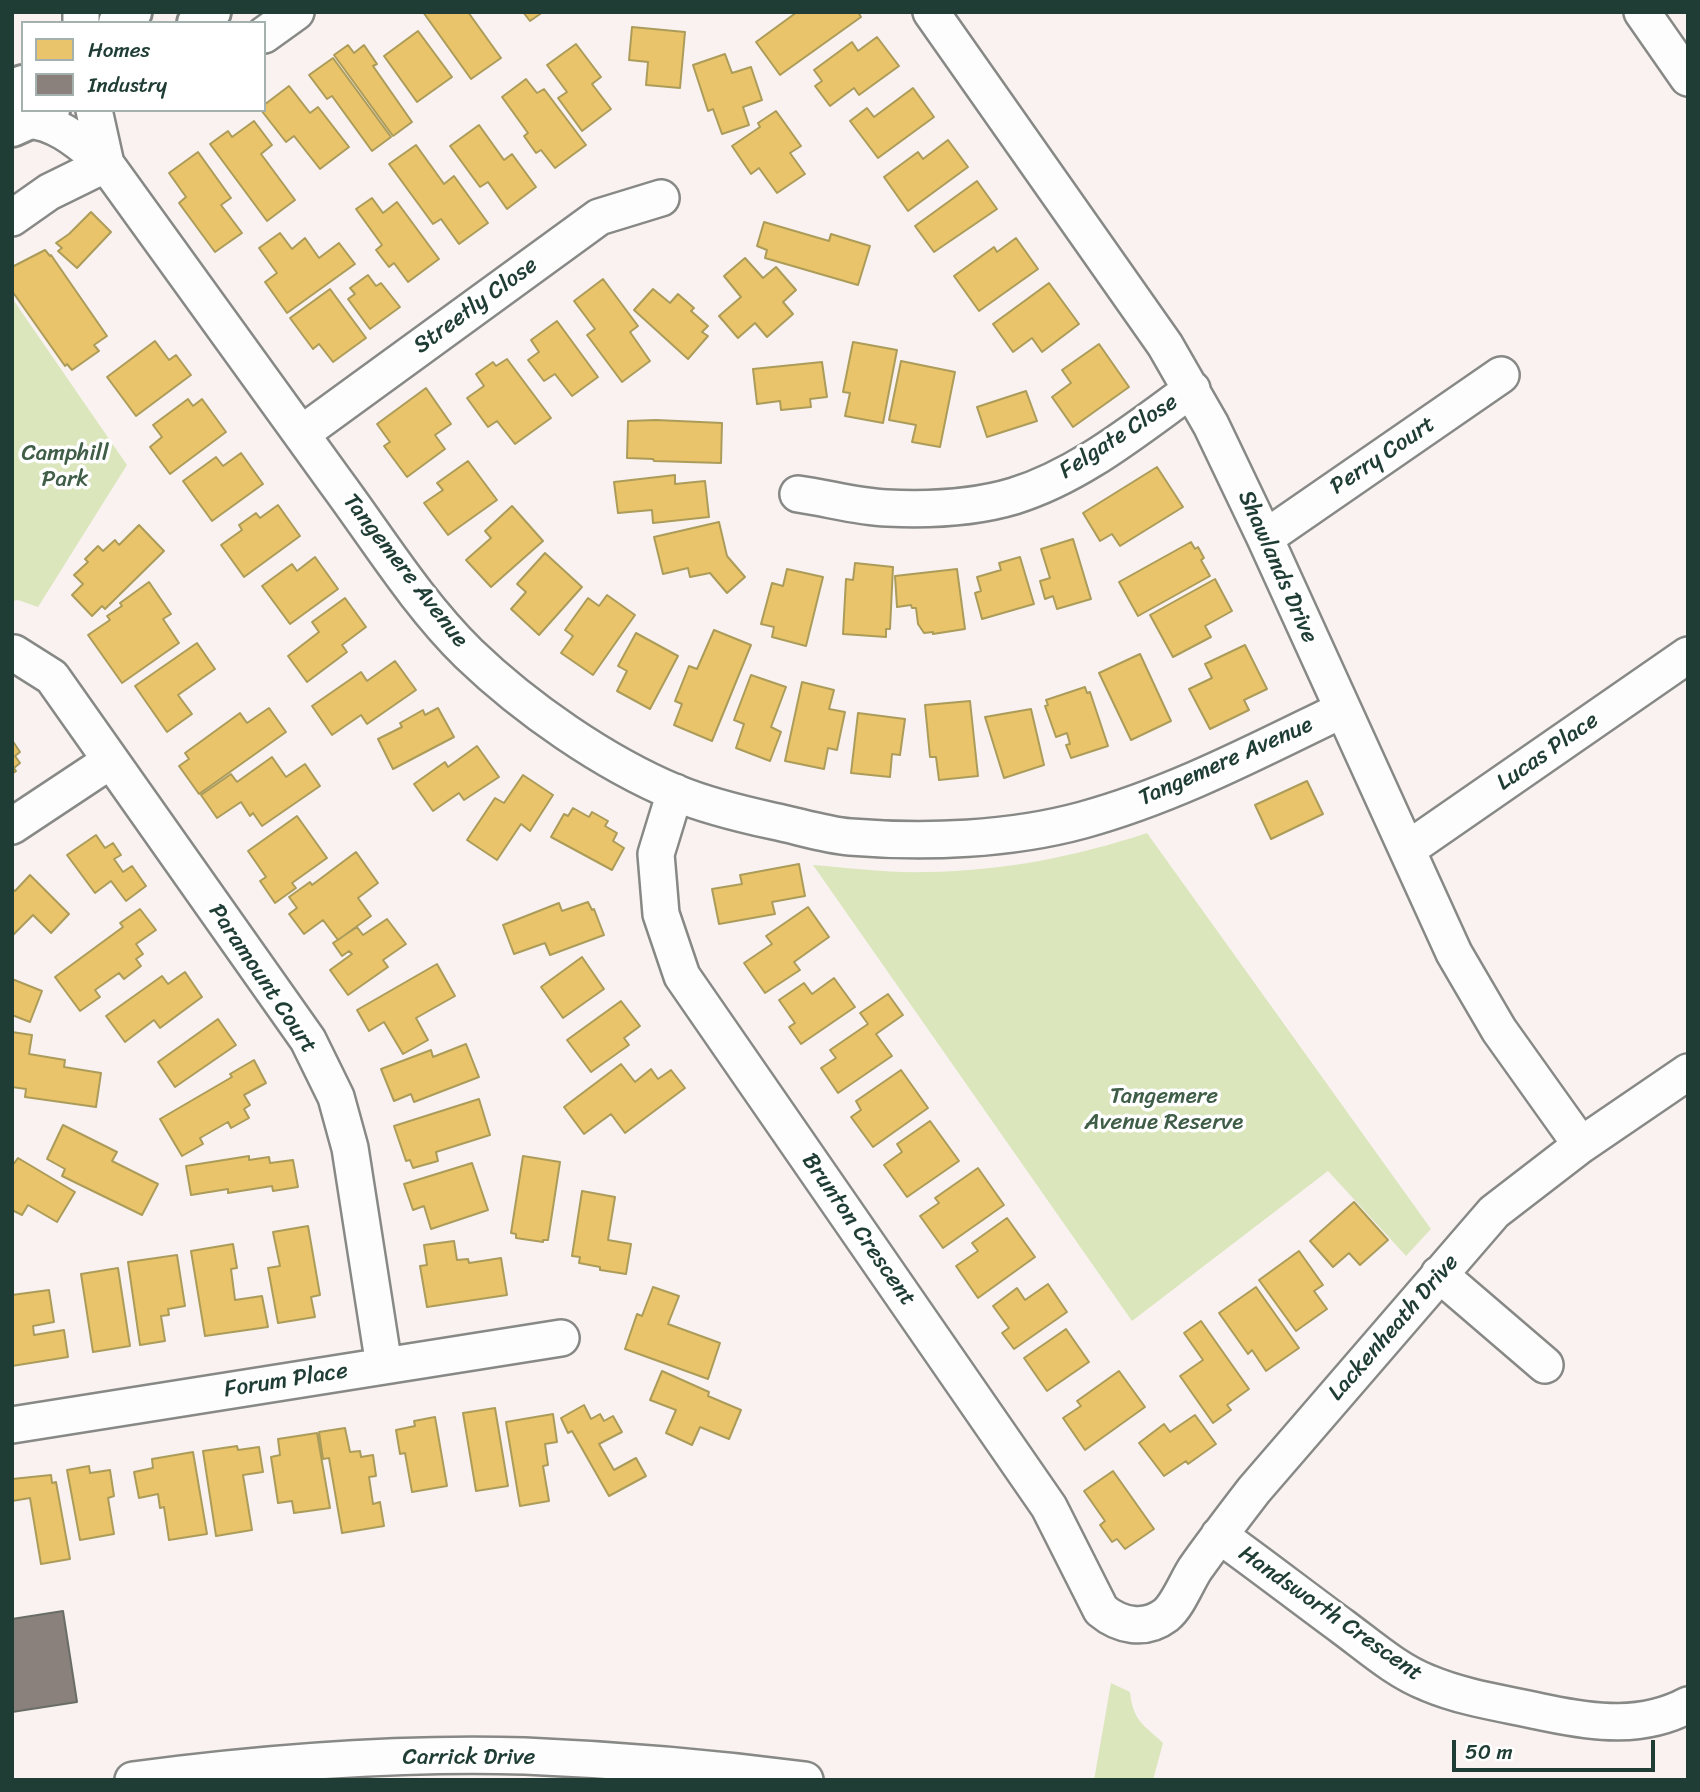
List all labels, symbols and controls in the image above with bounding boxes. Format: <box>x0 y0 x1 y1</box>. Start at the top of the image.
legend <box>21 21 266 112</box>
text: Homes <box>88 31 150 69</box>
text: Industry <box>88 66 167 104</box>
street label: Streetly Close <box>409 252 543 360</box>
street label: Felgate Close <box>1055 389 1183 485</box>
street label: Perry Court <box>1325 411 1441 501</box>
park label: Camphill Park <box>21 440 109 494</box>
street label: Shawlands Drive <box>1231 486 1323 648</box>
street label: Tangemere Avenue <box>336 489 474 653</box>
street label: Lucas Place <box>1492 707 1604 797</box>
street label: Tangemere Avenue <box>1135 711 1317 813</box>
street label: Paramount Court <box>202 899 322 1059</box>
park label: Tangemere Avenue Reserve <box>1085 1083 1243 1137</box>
street label: Brunton Crescent <box>795 1148 921 1312</box>
street label: Lackenheath Drive <box>1323 1249 1465 1407</box>
street label: Forum Place <box>222 1358 350 1404</box>
street label: Handsworth Crescent <box>1233 1540 1427 1688</box>
scale bar <box>1455 1726 1658 1770</box>
text: 50 m <box>1465 1733 1513 1771</box>
street label: Carrick Drive <box>403 1744 535 1772</box>

